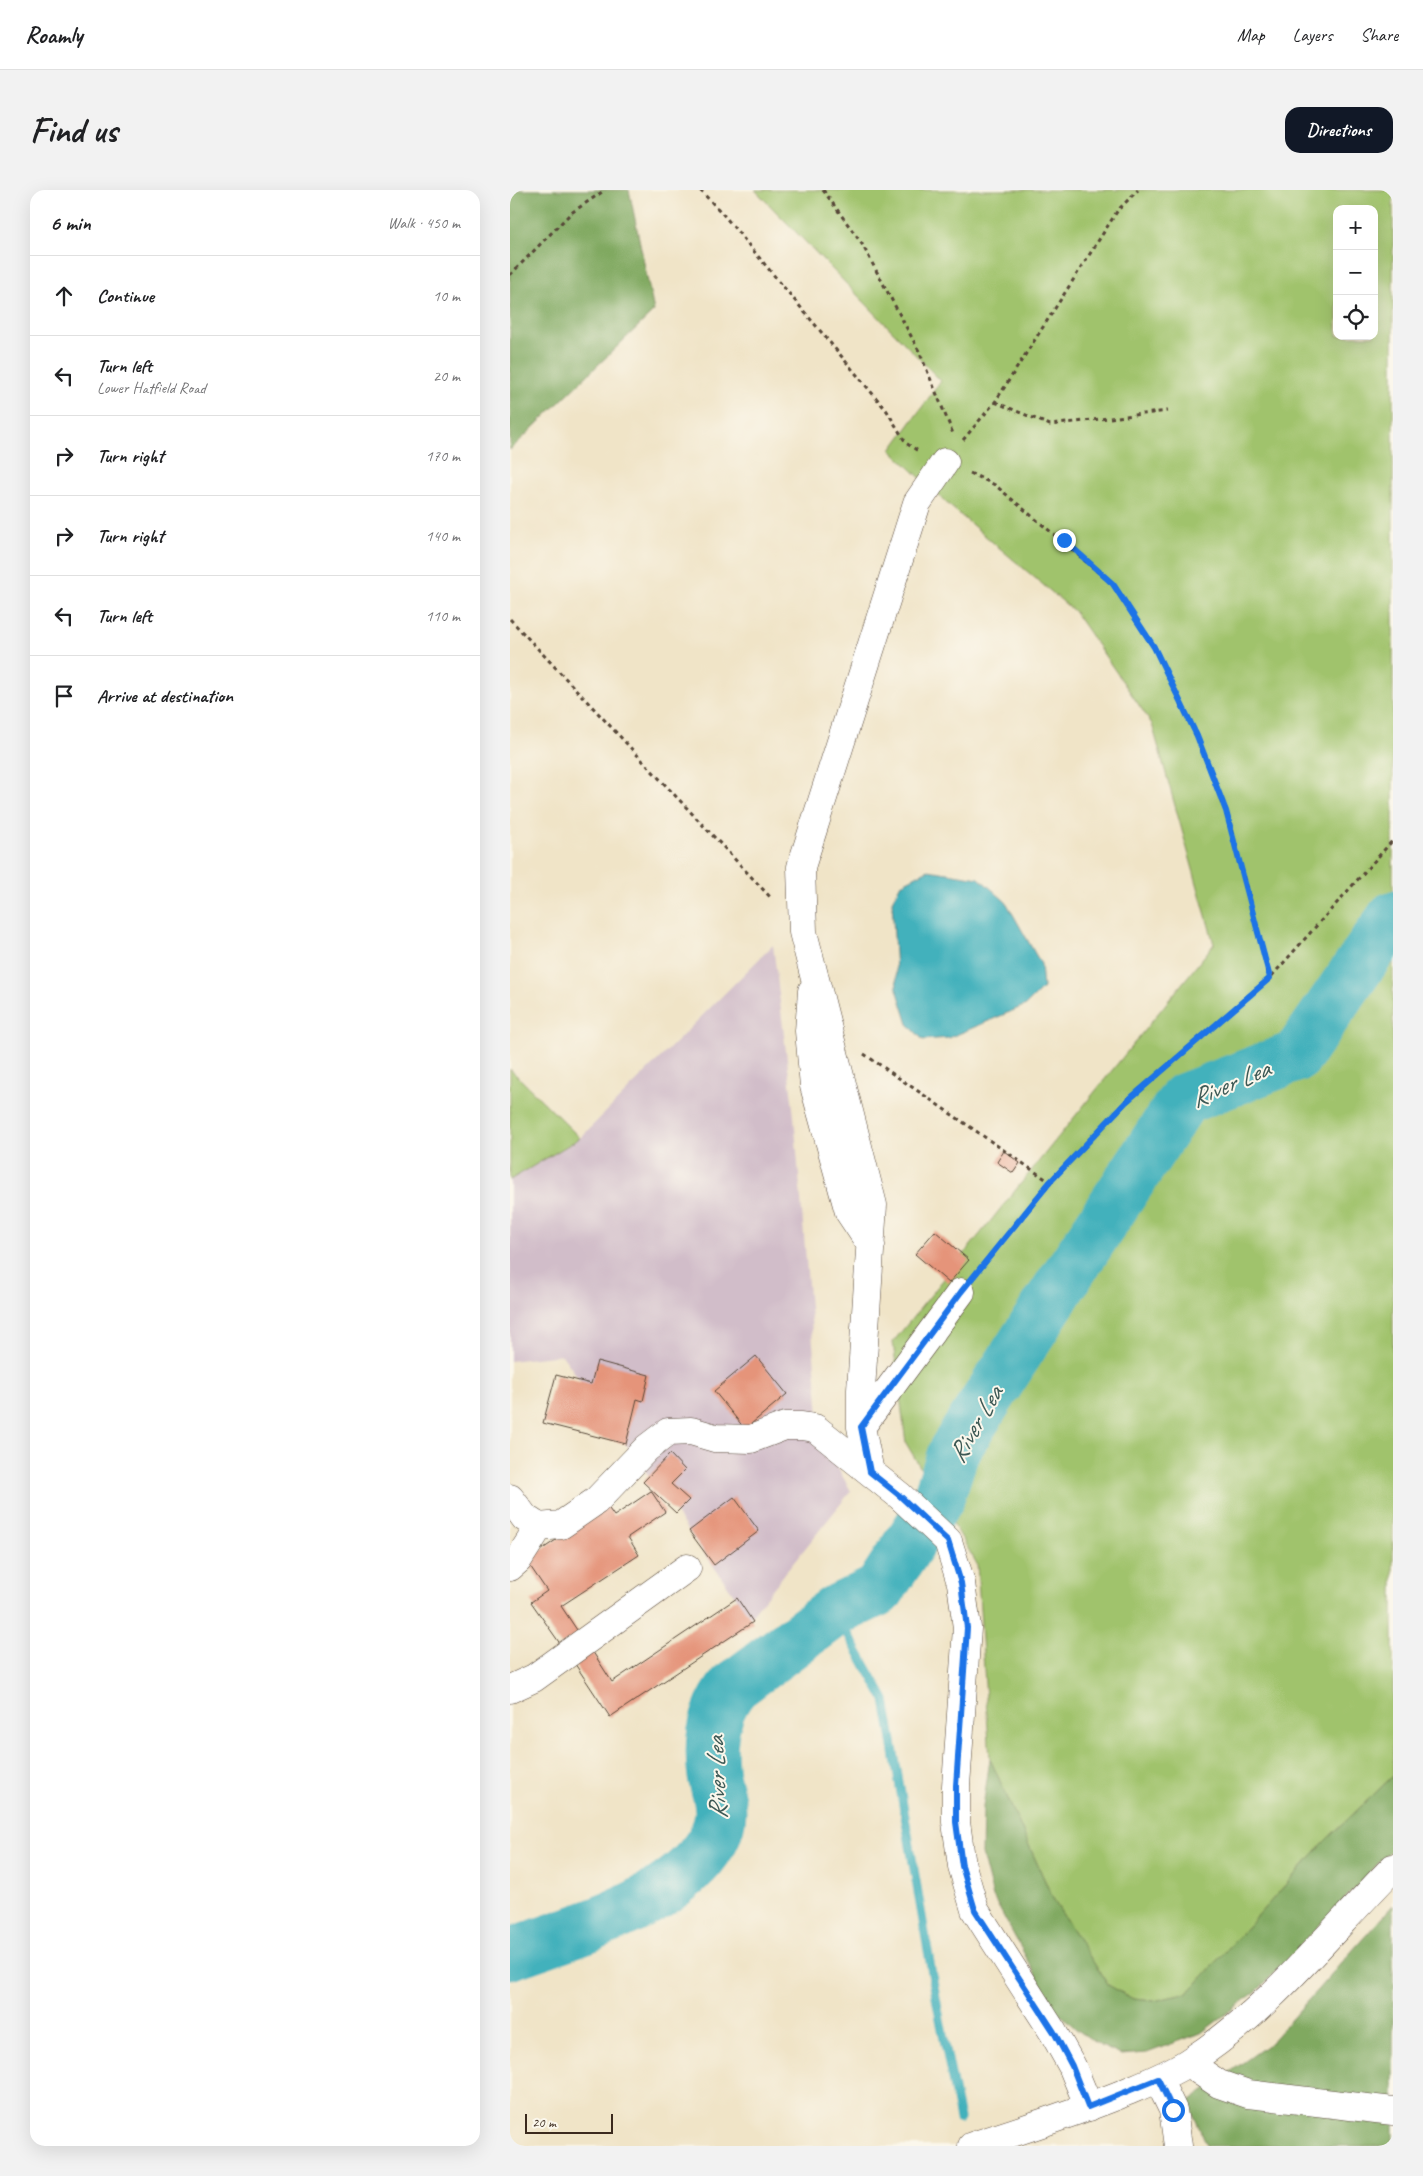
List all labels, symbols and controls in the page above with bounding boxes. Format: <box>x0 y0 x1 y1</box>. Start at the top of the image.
text: Roamly <box>25 20 82 50</box>
text: Map <box>1237 24 1265 46</box>
text: Layers <box>1293 24 1332 46</box>
text: Share <box>1360 24 1398 46</box>
button: Directions <box>1285 107 1393 153</box>
text: Find us <box>30 108 117 153</box>
map controls <box>1333 205 1378 340</box>
button: + <box>1333 205 1378 250</box>
text: 6 min <box>50 210 91 236</box>
text: Walk · 450 m <box>388 213 460 233</box>
button: − <box>1333 250 1378 295</box>
icon: ahead <box>50 282 78 310</box>
text: Continue <box>97 284 154 308</box>
text: 10 m <box>433 286 460 306</box>
button: locate <box>1333 295 1378 340</box>
text: Turn left <box>97 354 152 378</box>
icon: left <box>50 362 78 390</box>
text: 20 m <box>433 366 460 386</box>
text: Lower Hatfield Road <box>97 378 206 398</box>
icon: right <box>50 442 78 470</box>
text: Turn right <box>97 444 164 468</box>
text: 170 m <box>426 446 460 466</box>
icon: right <box>50 522 78 550</box>
text: Turn right <box>97 524 164 548</box>
text: 140 m <box>426 526 460 546</box>
route end <box>1053 529 1076 552</box>
icon: left <box>50 602 78 630</box>
text: Turn left <box>97 604 152 628</box>
text: 110 m <box>426 606 460 626</box>
icon: arrive <box>50 682 78 710</box>
text: Arrive at destination <box>97 684 233 708</box>
water label: River Lea <box>1186 1051 1277 1115</box>
water label: River Lea <box>940 1378 1012 1468</box>
water label: River Lea <box>698 1733 734 1820</box>
route start <box>1162 2099 1185 2122</box>
scale bar <box>525 2111 612 2134</box>
text: 20 m <box>532 2114 556 2131</box>

